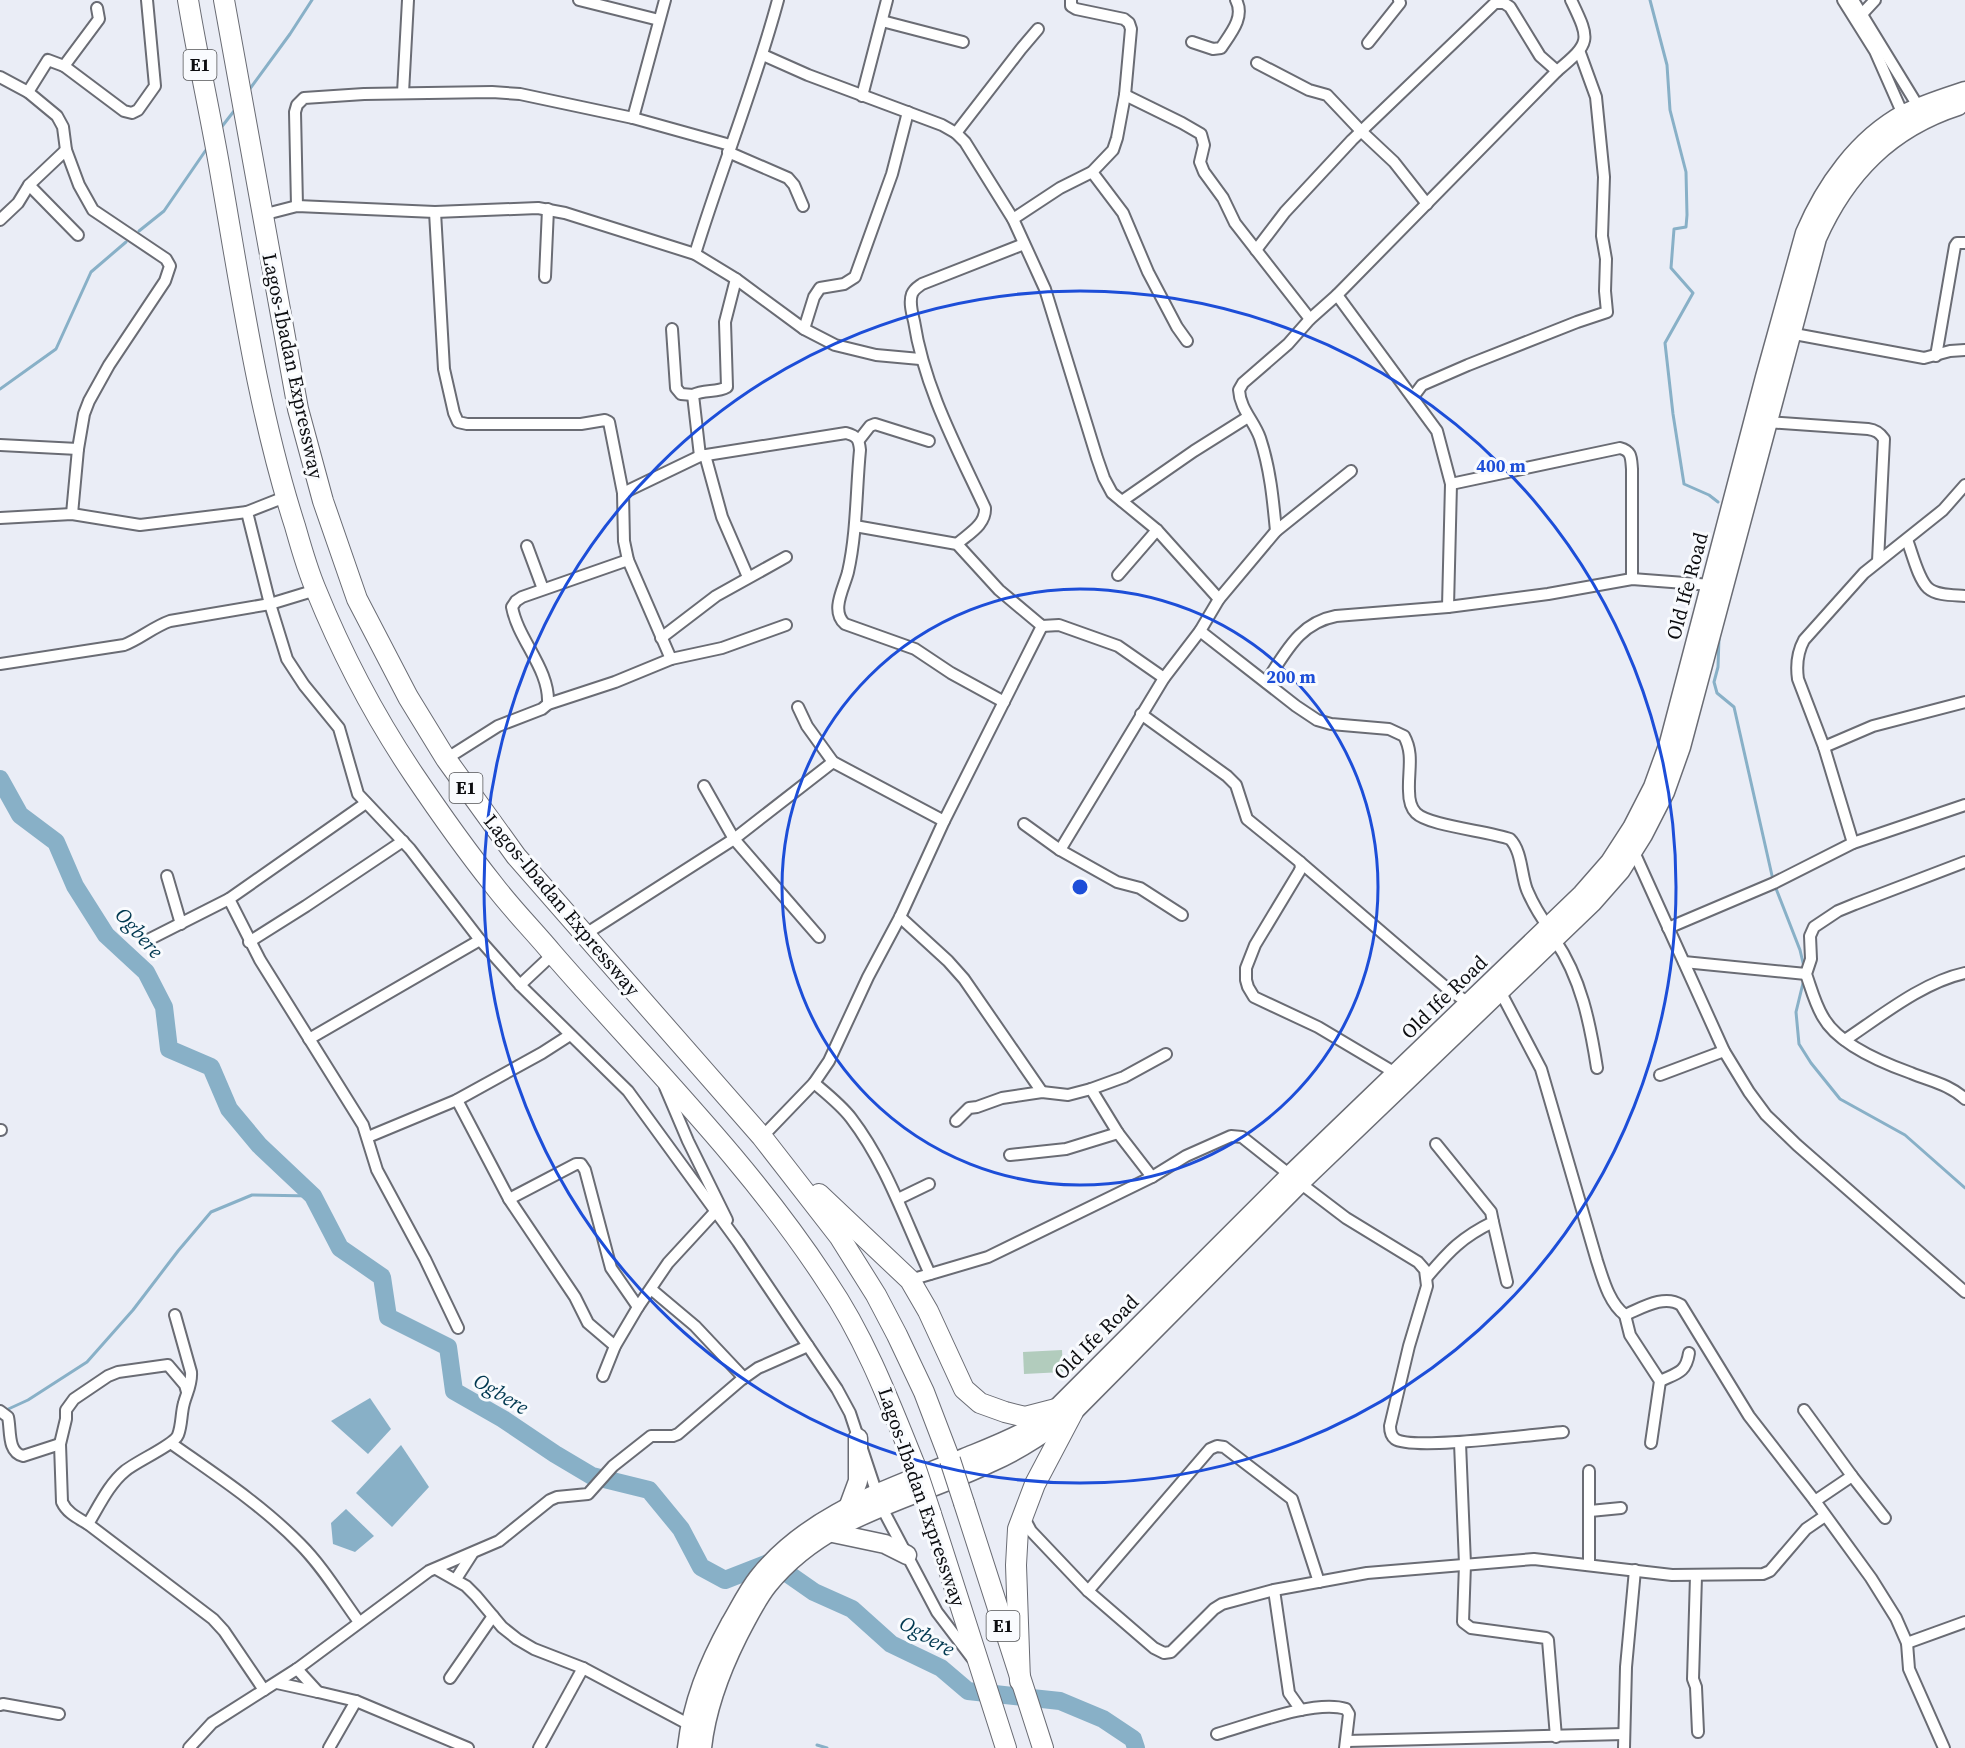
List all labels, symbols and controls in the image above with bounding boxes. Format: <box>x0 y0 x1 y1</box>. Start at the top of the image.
road number: E1 <box>184 50 216 80</box>
street label: Lagos-Ibadan Expressway <box>255 251 331 482</box>
text: 400 m <box>1476 453 1526 478</box>
street label: Old Ife Road <box>1659 529 1715 643</box>
text: 200 m <box>1266 664 1316 689</box>
road number: E1 <box>450 773 482 803</box>
street label: Lagos-Ibadan Expressway <box>477 808 647 1003</box>
centre of rings <box>1070 877 1090 897</box>
water label: Ogbere <box>109 901 170 965</box>
street label: Old Ife Road <box>1395 948 1494 1045</box>
street label: Old Ife Road <box>1047 1288 1145 1386</box>
water label: Ogbere <box>468 1366 535 1422</box>
street label: Lagos-Ibadan Expressway <box>871 1384 973 1611</box>
water label: Ogbere <box>894 1608 961 1663</box>
road number: E1 <box>986 1611 1020 1641</box>

